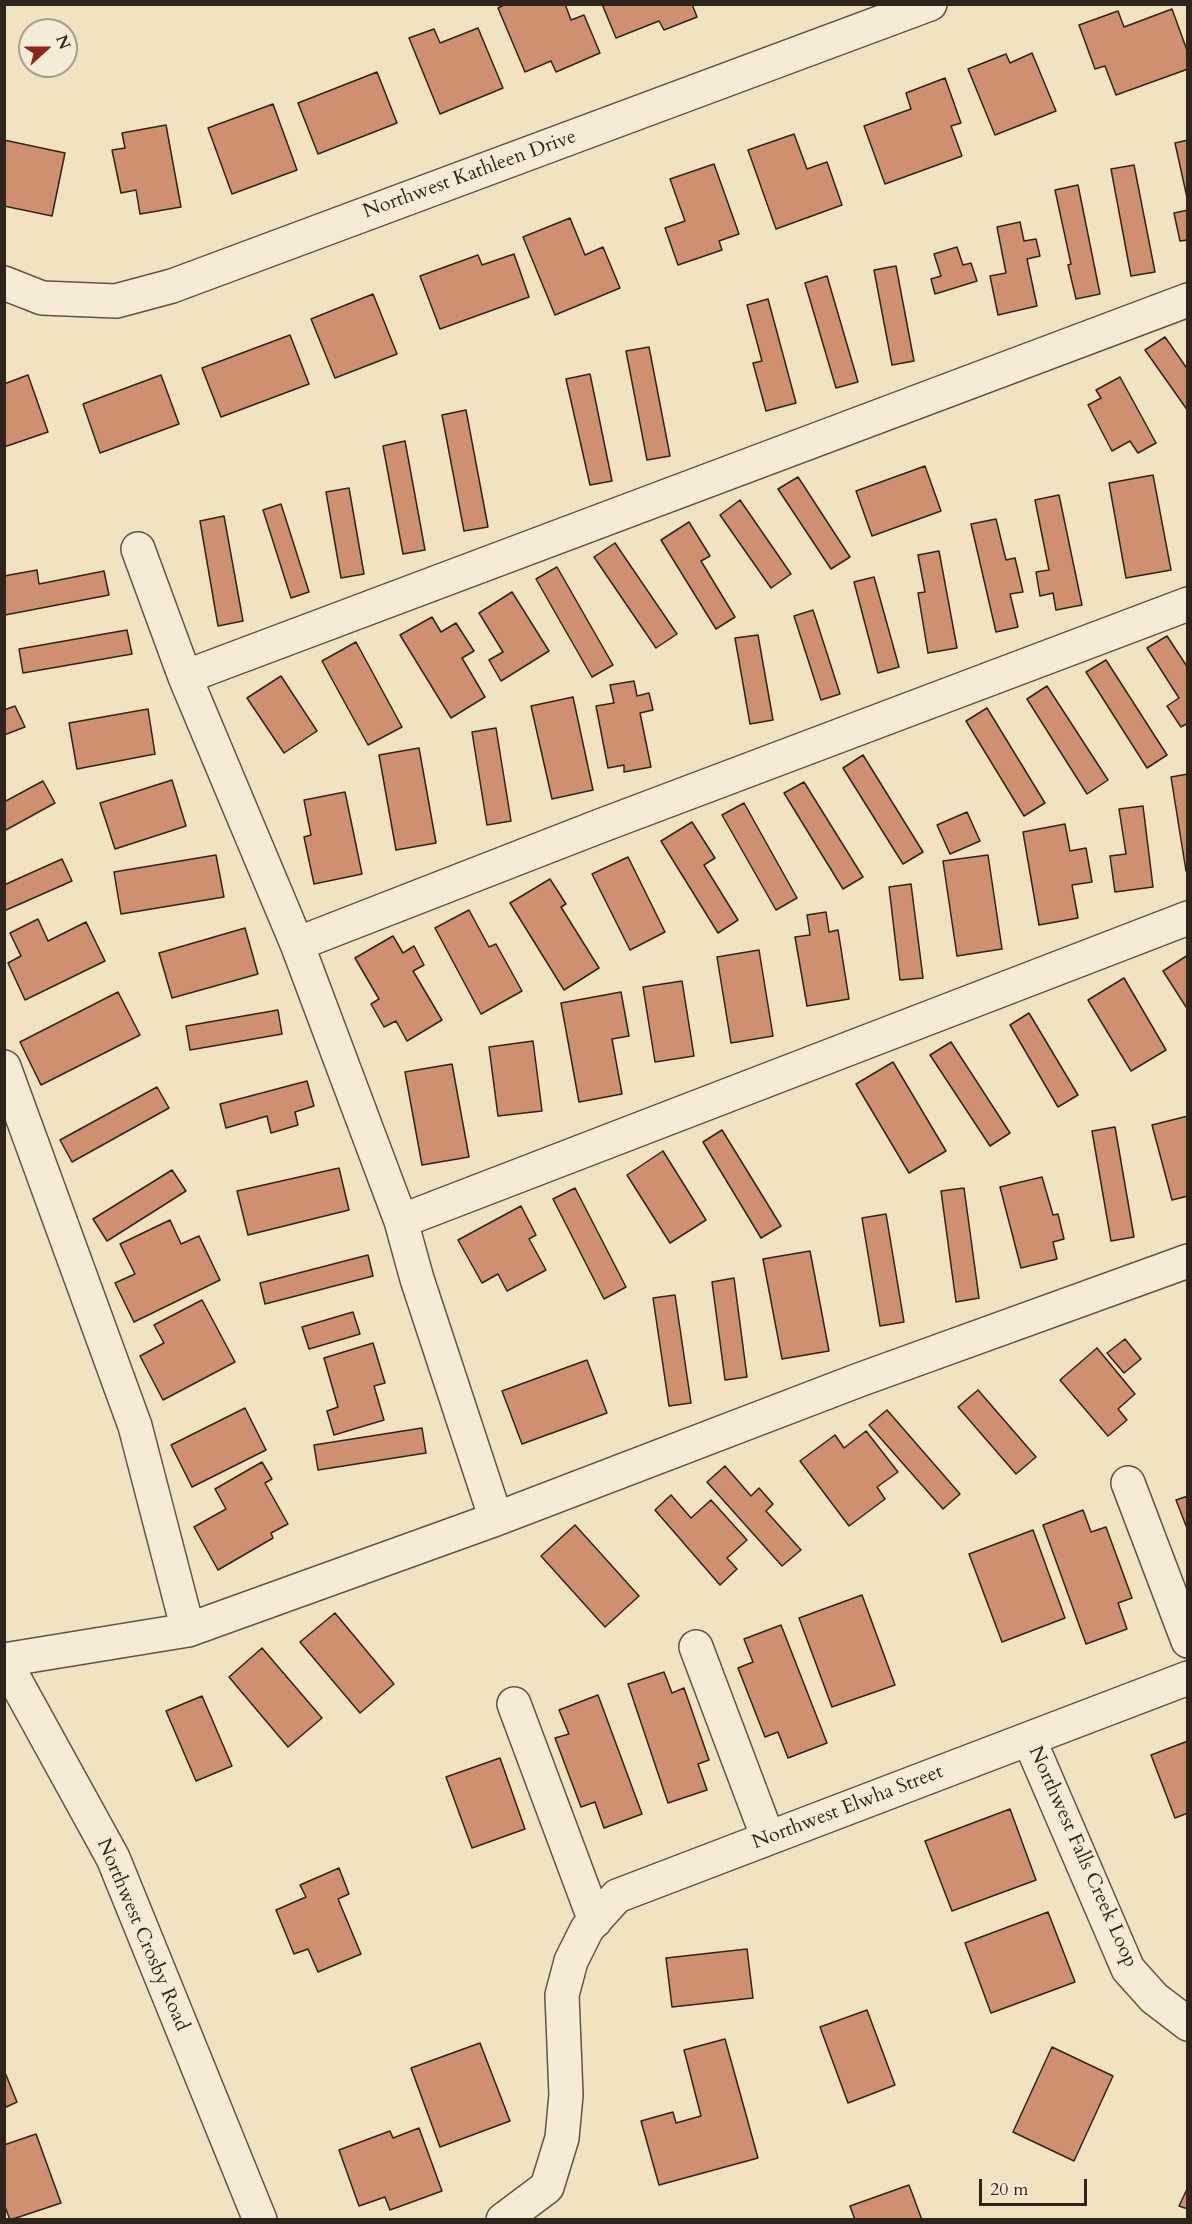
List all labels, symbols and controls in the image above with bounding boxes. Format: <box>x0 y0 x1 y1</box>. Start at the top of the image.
north arrow <box>18 18 78 78</box>
text: N <box>50 32 76 53</box>
street label: Northwest Kathleen Drive <box>360 125 580 225</box>
street label: Northwest Falls Creek Loop <box>1022 1743 1142 1971</box>
street label: Northwest Elwha Street <box>749 1761 947 1855</box>
street label: Northwest Crosby Road <box>91 1835 193 2035</box>
scale bar <box>982 2167 1090 2205</box>
text: 20 m <box>990 2177 1029 2202</box>

